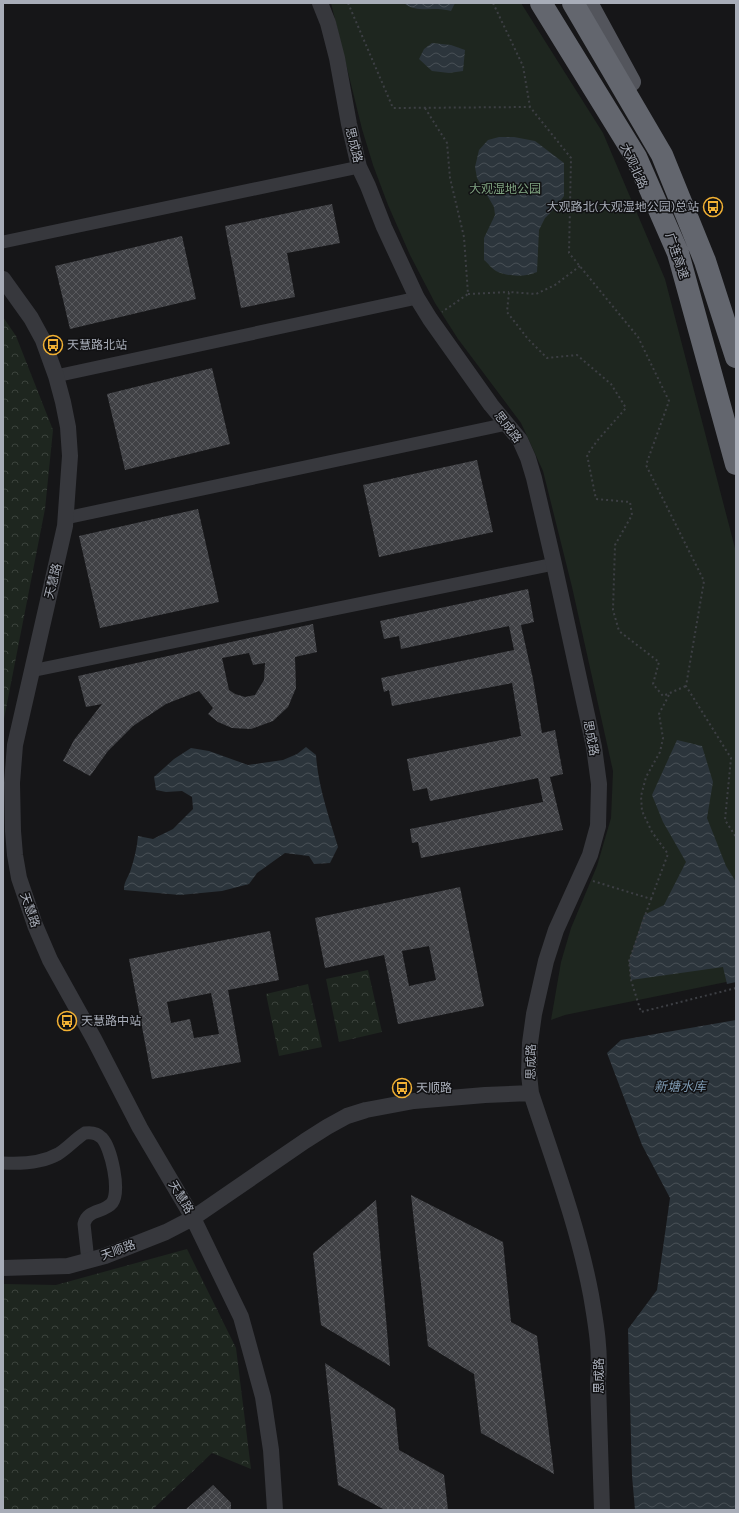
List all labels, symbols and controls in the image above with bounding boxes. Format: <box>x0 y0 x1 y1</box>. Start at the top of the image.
street label: 思成路 <box>343 126 365 164</box>
street label: 大观北路 <box>618 141 650 191</box>
park label: 大观湿地公园 <box>469 182 541 196</box>
bus stop icon: 大观路北(大观湿地公园)总站 <box>702 196 724 218</box>
place label: 大观路北(大观湿地公园)总站 <box>547 200 699 214</box>
street label: 广连高速 <box>663 231 691 281</box>
bus stop icon: 天慧路北站 <box>42 334 64 356</box>
place label: 天慧路北站 <box>67 338 127 352</box>
street label: 思成路 <box>491 409 525 445</box>
street label: 天慧路 <box>42 562 64 600</box>
street label: 思成路 <box>581 719 601 757</box>
street label: 天慧路 <box>18 891 42 929</box>
bus stop icon: 天慧路中站 <box>56 1010 78 1032</box>
place label: 天慧路中站 <box>81 1014 141 1028</box>
street label: 思成路 <box>524 1044 538 1080</box>
bus stop icon: 天顺路 <box>391 1077 413 1099</box>
water label: 新塘水库 <box>654 1079 708 1094</box>
place label: 天顺路 <box>416 1081 452 1095</box>
street label: 天慧路 <box>166 1178 196 1216</box>
street label: 天顺路 <box>99 1237 137 1263</box>
street label: 思成路 <box>592 1358 606 1394</box>

